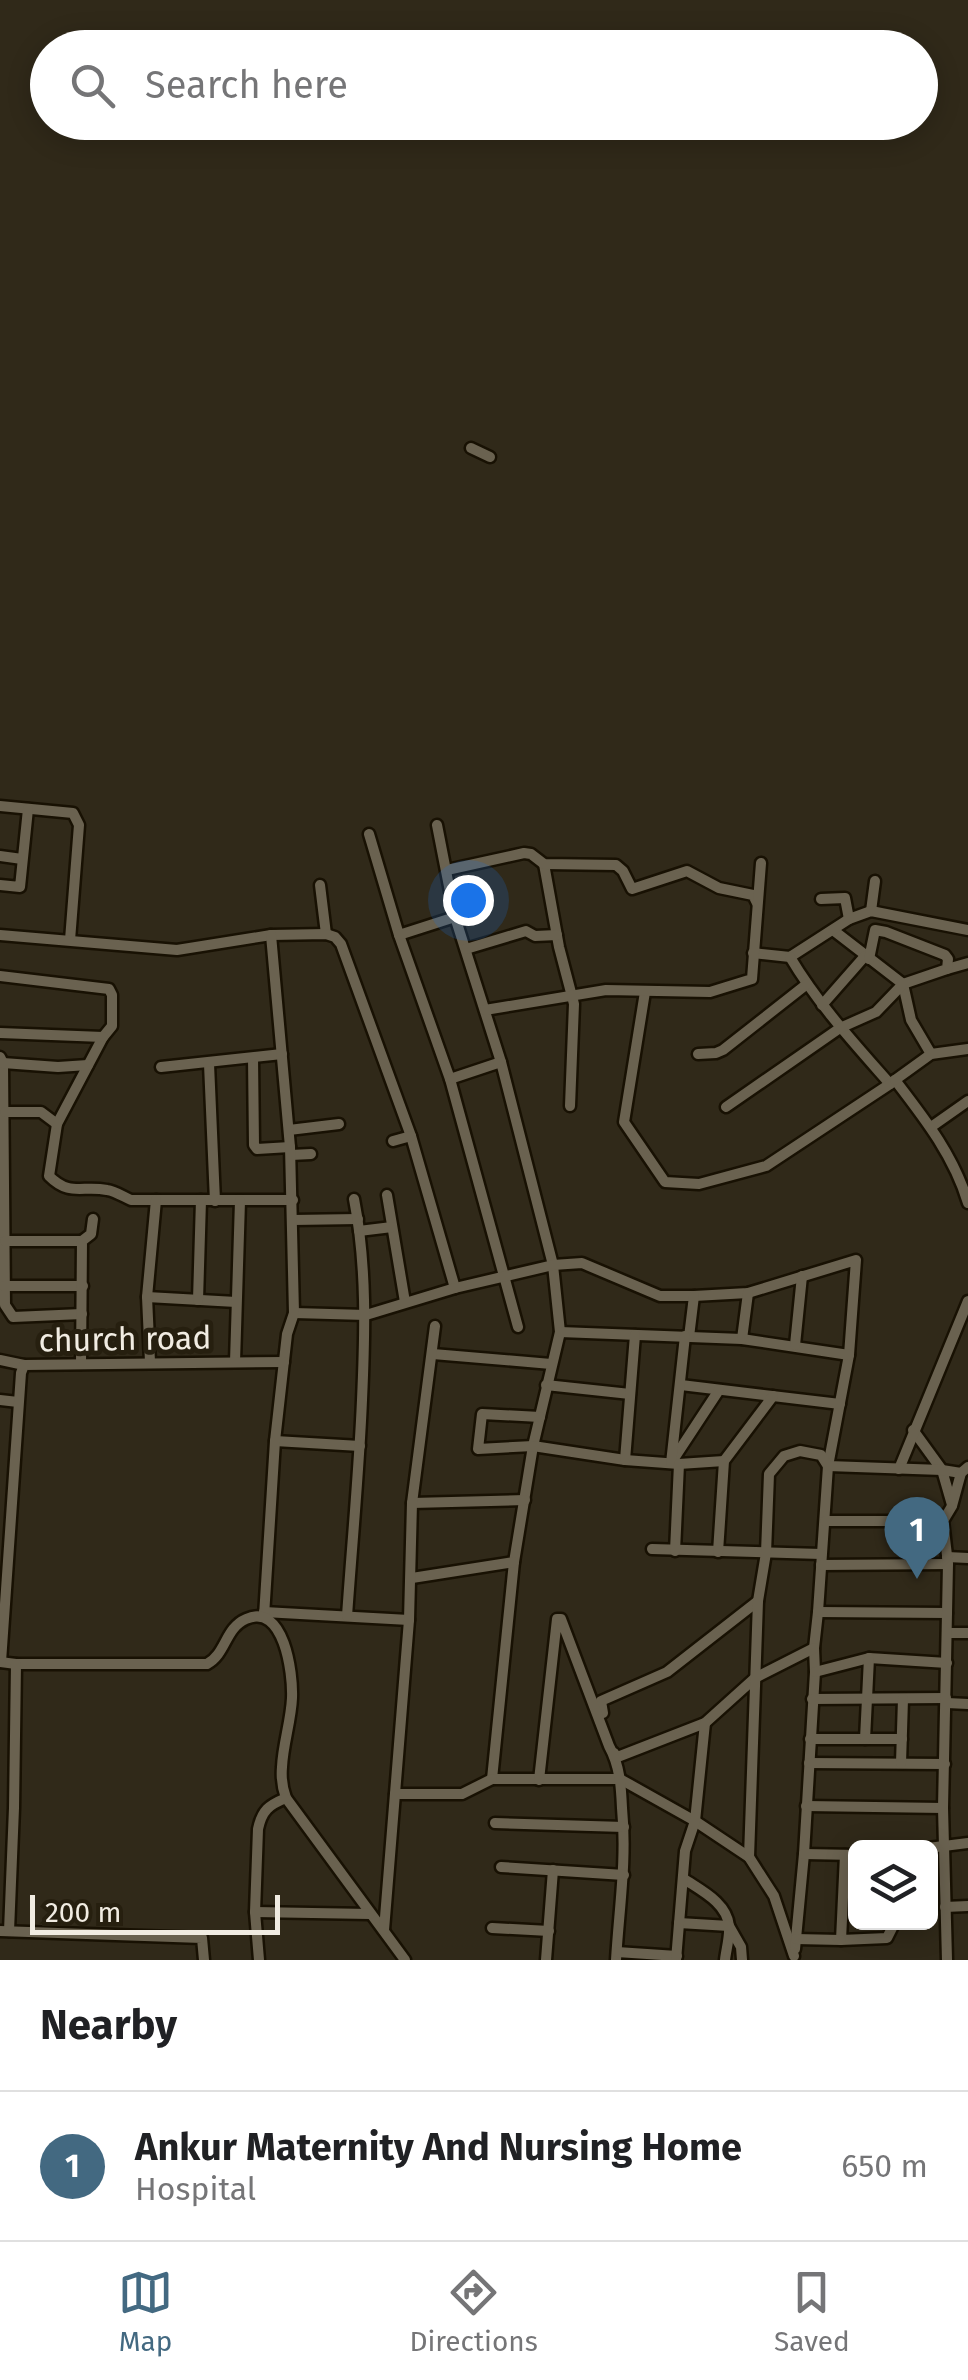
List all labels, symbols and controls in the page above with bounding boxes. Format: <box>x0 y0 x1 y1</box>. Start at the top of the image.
search box <box>30 30 938 140</box>
icon: search <box>65 58 120 113</box>
text: Search here <box>145 62 348 108</box>
your location <box>443 875 494 926</box>
street label: church road <box>38 1318 212 1360</box>
pin: 1 <box>884 1496 950 1579</box>
map controls <box>848 1840 938 1930</box>
button: layers <box>848 1840 938 1930</box>
scale bar <box>30 1890 280 1934</box>
text: 200 m <box>45 1896 122 1929</box>
text: Nearby <box>40 2000 177 2050</box>
text: Ankur Maternity And Nursing Home <box>135 2124 742 2170</box>
text: 1 <box>65 2147 80 2185</box>
text: 650 m <box>841 2147 928 2185</box>
text: Hospital <box>135 2170 256 2208</box>
tab: Map <box>118 2265 173 2358</box>
tab: Directions <box>409 2265 538 2358</box>
tab: Saved <box>774 2265 850 2358</box>

